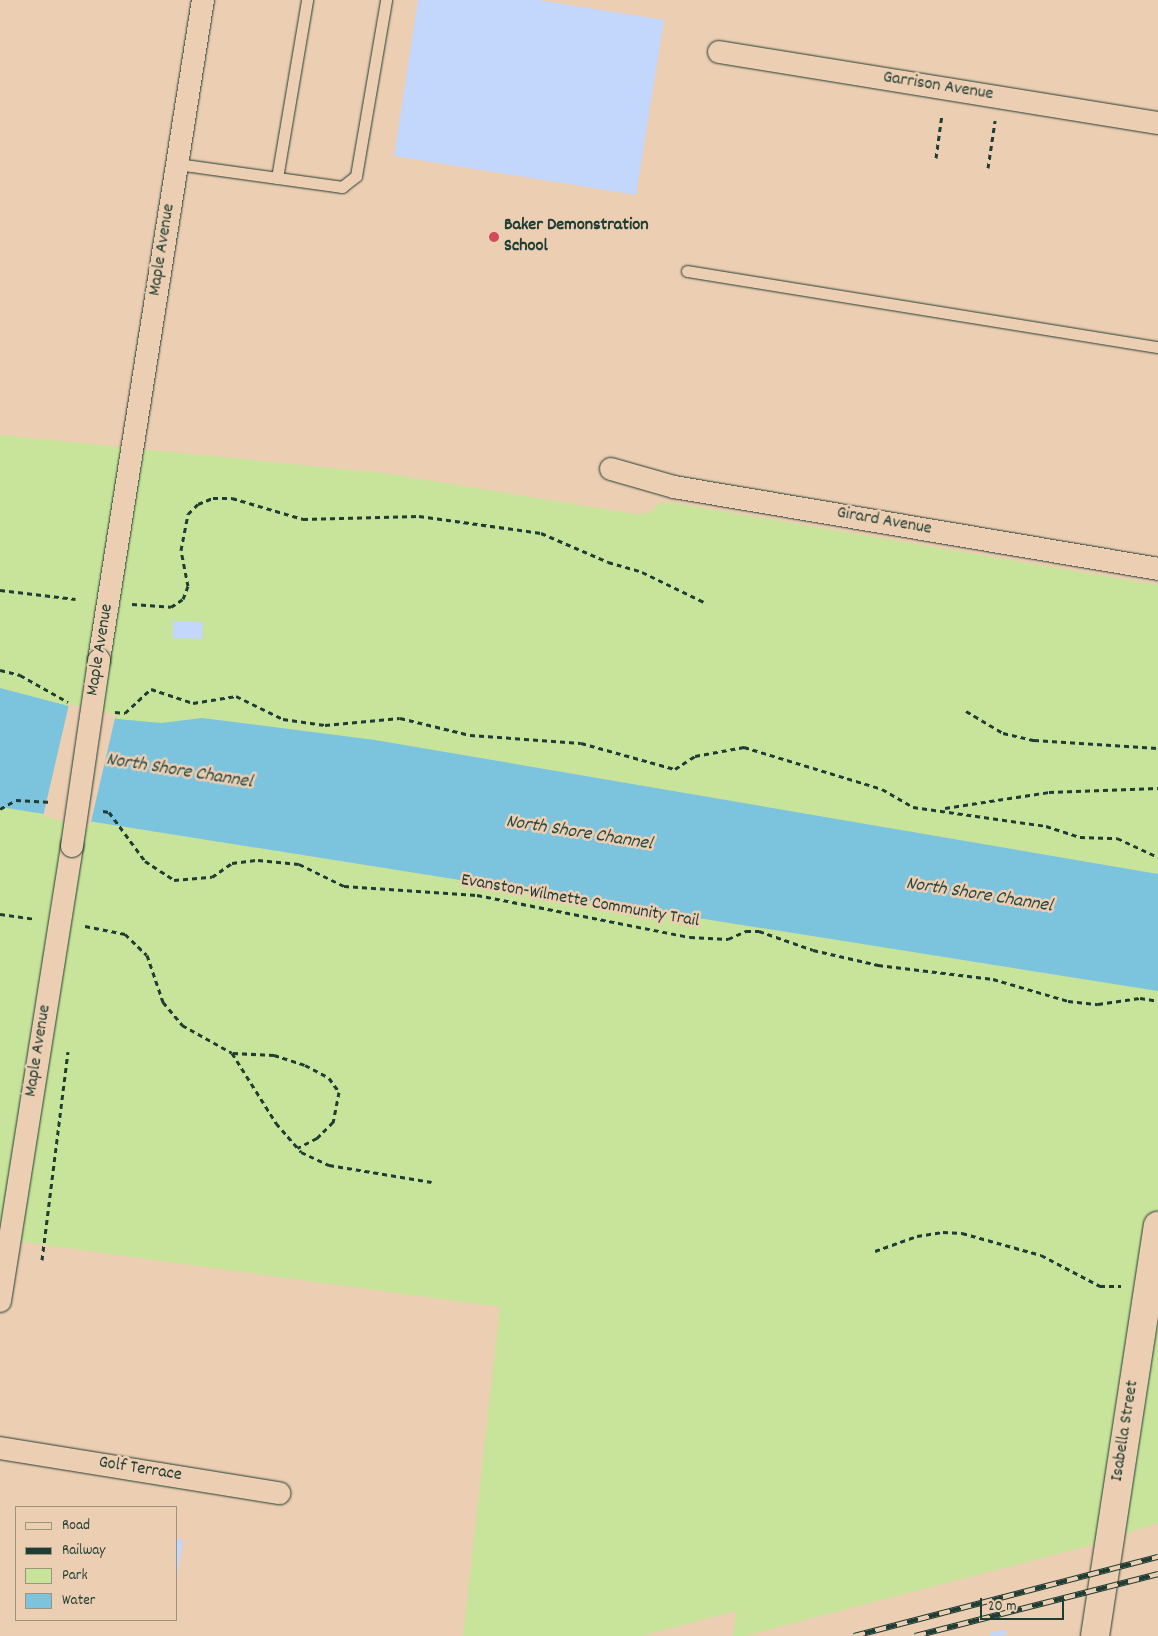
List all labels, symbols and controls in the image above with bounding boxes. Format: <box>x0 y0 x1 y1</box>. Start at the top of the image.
street label: Garrison Avenue <box>881 68 995 106</box>
street label: Maple Avenue <box>145 202 181 298</box>
place label: Baker Demonstration School <box>504 216 649 258</box>
marker: Baker Demonstration School <box>488 231 500 243</box>
street label: Girard Avenue <box>835 503 933 541</box>
street label: Maple Avenue <box>83 602 119 698</box>
water label: North Shore Channel <box>104 749 254 795</box>
water label: North Shore Channel <box>504 811 654 857</box>
street label: Evanston-Wilmette Community Trail <box>459 870 701 934</box>
water label: North Shore Channel <box>904 873 1054 919</box>
street label: Maple Avenue <box>21 1003 57 1099</box>
street label: Isabella Street <box>1107 1379 1145 1483</box>
street label: Golf Terrace <box>97 1453 183 1487</box>
legend <box>15 1506 178 1621</box>
text: Road <box>62 1515 90 1537</box>
text: Railway <box>62 1540 105 1562</box>
text: Park <box>62 1565 88 1587</box>
scale bar <box>983 1588 1067 1620</box>
text: Water <box>62 1590 95 1612</box>
text: 20 m <box>988 1596 1016 1618</box>

